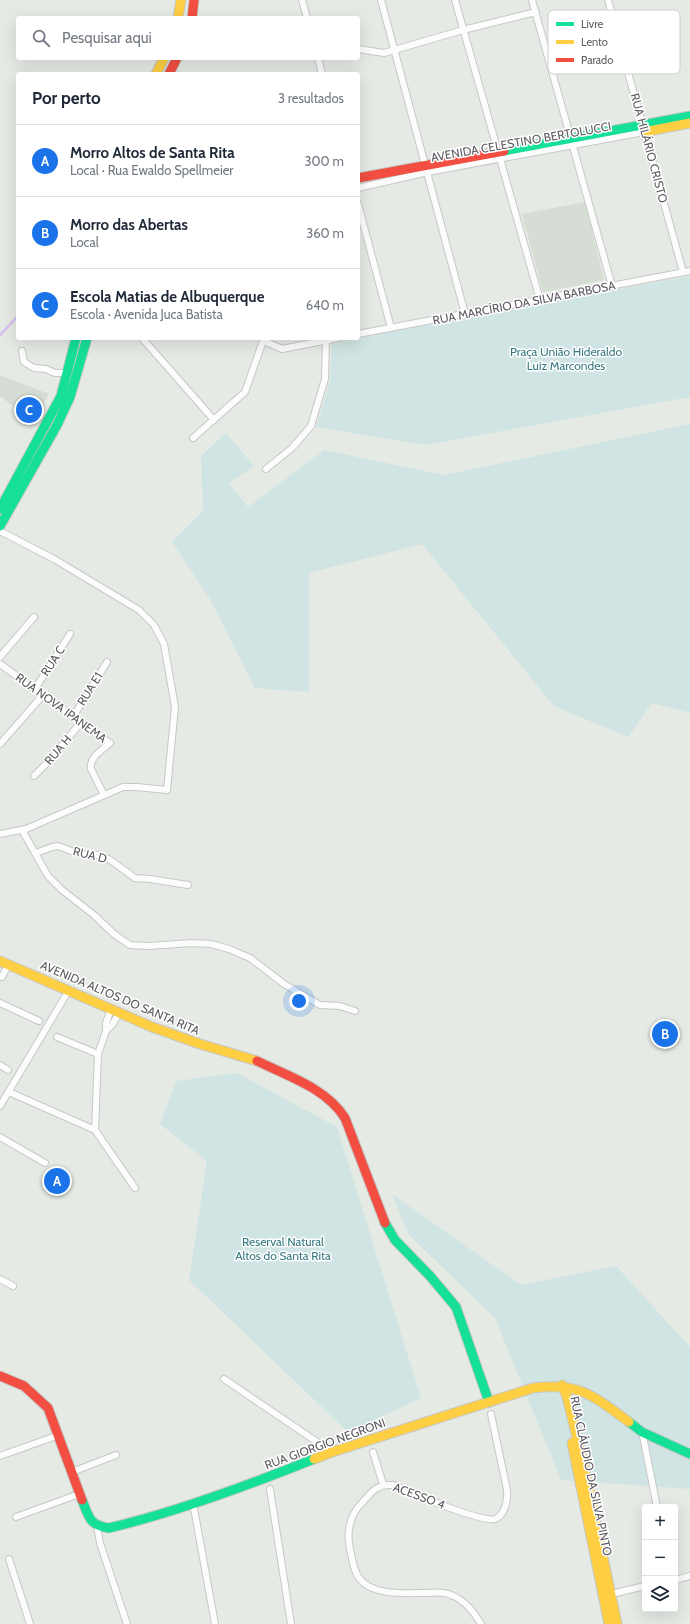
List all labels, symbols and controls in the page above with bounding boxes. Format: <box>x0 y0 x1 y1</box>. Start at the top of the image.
legend <box>548 10 680 74</box>
search box <box>16 16 360 60</box>
text: Livre <box>581 17 604 31</box>
icon: search <box>30 27 52 49</box>
text: Pesquisar aqui <box>62 29 152 47</box>
text: Lento <box>581 35 608 49</box>
text: Parado <box>581 53 613 67</box>
text: Por perto <box>32 88 101 108</box>
text: 3 resultados <box>278 90 344 106</box>
street label: RUA HILÁRIO CRISTO <box>628 91 671 204</box>
street label: AVENIDA CELESTINO BERTOLUCCI <box>430 118 612 165</box>
text: Morro Altos de Santa Rita <box>70 144 235 162</box>
text: A <box>41 153 49 169</box>
text: 300 m <box>304 153 344 169</box>
text: Local · Rua Ewaldo Spellmeier <box>70 162 233 178</box>
text: Morro das Abertas <box>70 216 188 234</box>
text: B <box>41 225 49 241</box>
text: 360 m <box>306 225 344 241</box>
text: Local <box>70 234 99 250</box>
street label: RUA MARCÍRIO DA SILVA BARBOSA <box>431 277 617 328</box>
text: Escola Matias de Albuquerque <box>70 288 264 306</box>
text: C <box>41 297 49 313</box>
text: 640 m <box>306 297 344 313</box>
text: Escola · Avenida Juca Batista <box>70 306 223 322</box>
park label: Praça União Hideraldo Luiz Marcondes <box>510 344 622 373</box>
pin: C <box>16 395 42 425</box>
street label: RUA C <box>37 643 68 679</box>
street label: RUA NOVA IPANEMA <box>13 669 110 746</box>
street label: RUA E1 <box>74 669 106 708</box>
street label: RUA H <box>41 732 74 768</box>
street label: RUA D <box>72 843 109 866</box>
street label: AVENIDA ALTOS DO SANTA RITA <box>38 957 203 1038</box>
your location <box>289 991 309 1011</box>
pin: B <box>652 1019 678 1049</box>
pin: A <box>44 1166 70 1196</box>
park label: Reserval Natural Altos do Santa Rita <box>235 1234 331 1263</box>
street label: RUA CLÁUDIO DA SILVA PINTO <box>567 1395 616 1557</box>
street label: RUA GIORGIO NEGRONI <box>262 1415 387 1472</box>
street label: ACESSO 4 <box>391 1479 447 1512</box>
map controls <box>642 1504 678 1612</box>
button: + <box>642 1504 678 1540</box>
button: − <box>642 1540 678 1576</box>
button: layers <box>642 1576 678 1612</box>

